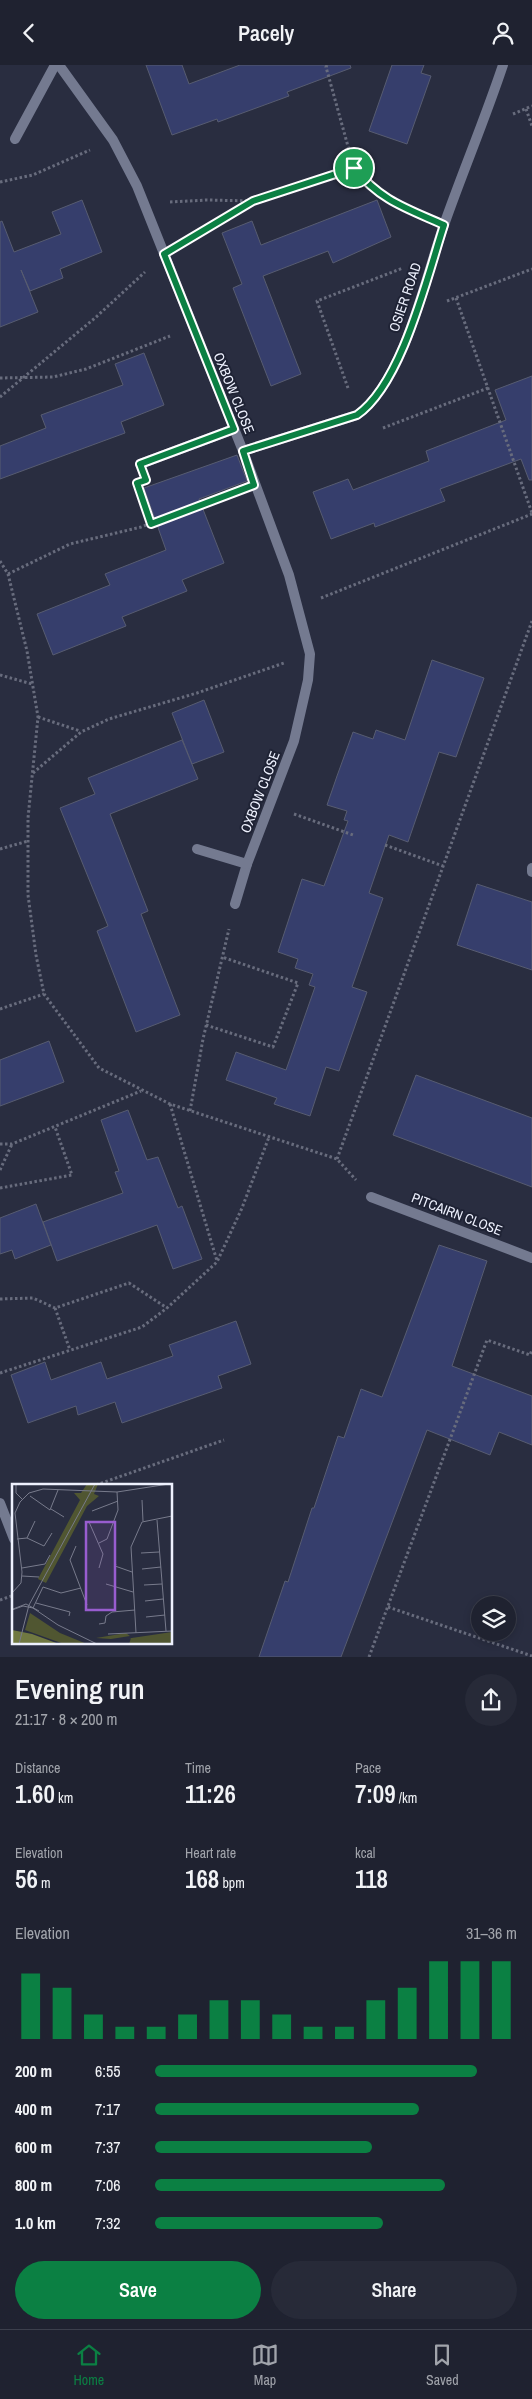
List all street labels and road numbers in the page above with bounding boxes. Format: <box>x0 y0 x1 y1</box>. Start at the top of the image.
street label: OSIER ROAD <box>385 260 425 334</box>
street label: OXBOW CLOSE <box>210 350 258 436</box>
street label: OXBOW CLOSE <box>236 749 284 835</box>
street label: PITCAIRN CLOSE <box>409 1188 505 1240</box>

